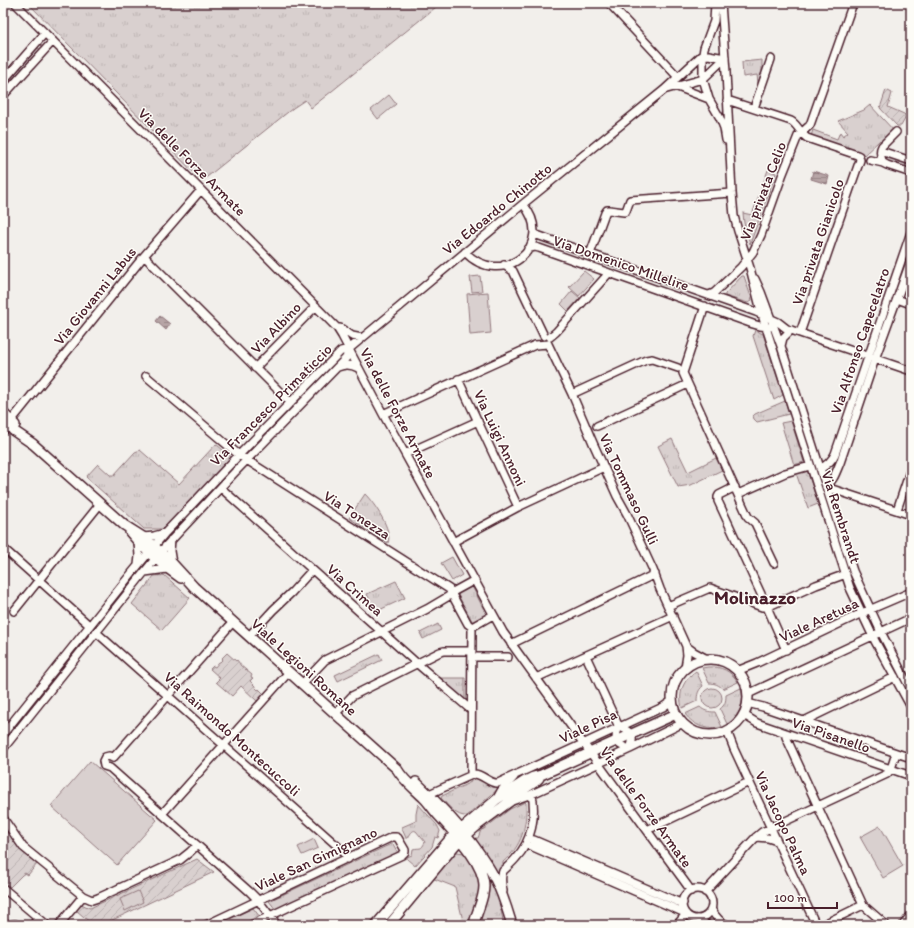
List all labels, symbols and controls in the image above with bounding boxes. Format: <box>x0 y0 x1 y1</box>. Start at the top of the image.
street label: Via delle Forze Armate <box>134 104 250 220</box>
street label: Via privata Celio <box>736 139 790 243</box>
street label: Via Edoardo Chinotto <box>439 159 555 259</box>
street label: Via privata Gianicolo <box>788 177 848 307</box>
street label: Via Domenico Millelire <box>551 231 691 295</box>
street label: Via Giovanni Labus <box>50 243 140 349</box>
street label: Via Alfonso Capecelatro <box>827 266 893 416</box>
street label: Via Albino <box>247 298 305 358</box>
street label: Via Francesco Primaticcio <box>206 340 336 470</box>
street label: Via delle Forze Armate <box>356 345 440 481</box>
street label: Via Luigi Annoni <box>470 387 530 489</box>
street label: Via Tommaso Gulli <box>595 430 663 548</box>
street label: Via Rembrandt <box>818 468 865 566</box>
street label: Via Tonezza <box>320 487 394 544</box>
street label: Via Crimea <box>323 560 387 620</box>
district label: Molinazzo <box>714 586 796 609</box>
street label: Viale Aretusa <box>776 594 862 646</box>
street label: Viale Legioni Romane <box>247 615 361 719</box>
street label: Via Raimondo Montecuccoli <box>160 668 304 800</box>
street label: Viale Pisa <box>556 705 620 747</box>
street label: Via Pisanello <box>790 713 872 757</box>
street label: Via delle Forze Armate <box>596 743 696 871</box>
street label: Via Jacopo Palma <box>751 768 815 878</box>
street label: Viale San Gimignano <box>252 823 380 895</box>
scale bar <box>768 884 837 910</box>
text: 100 m <box>774 891 807 905</box>

